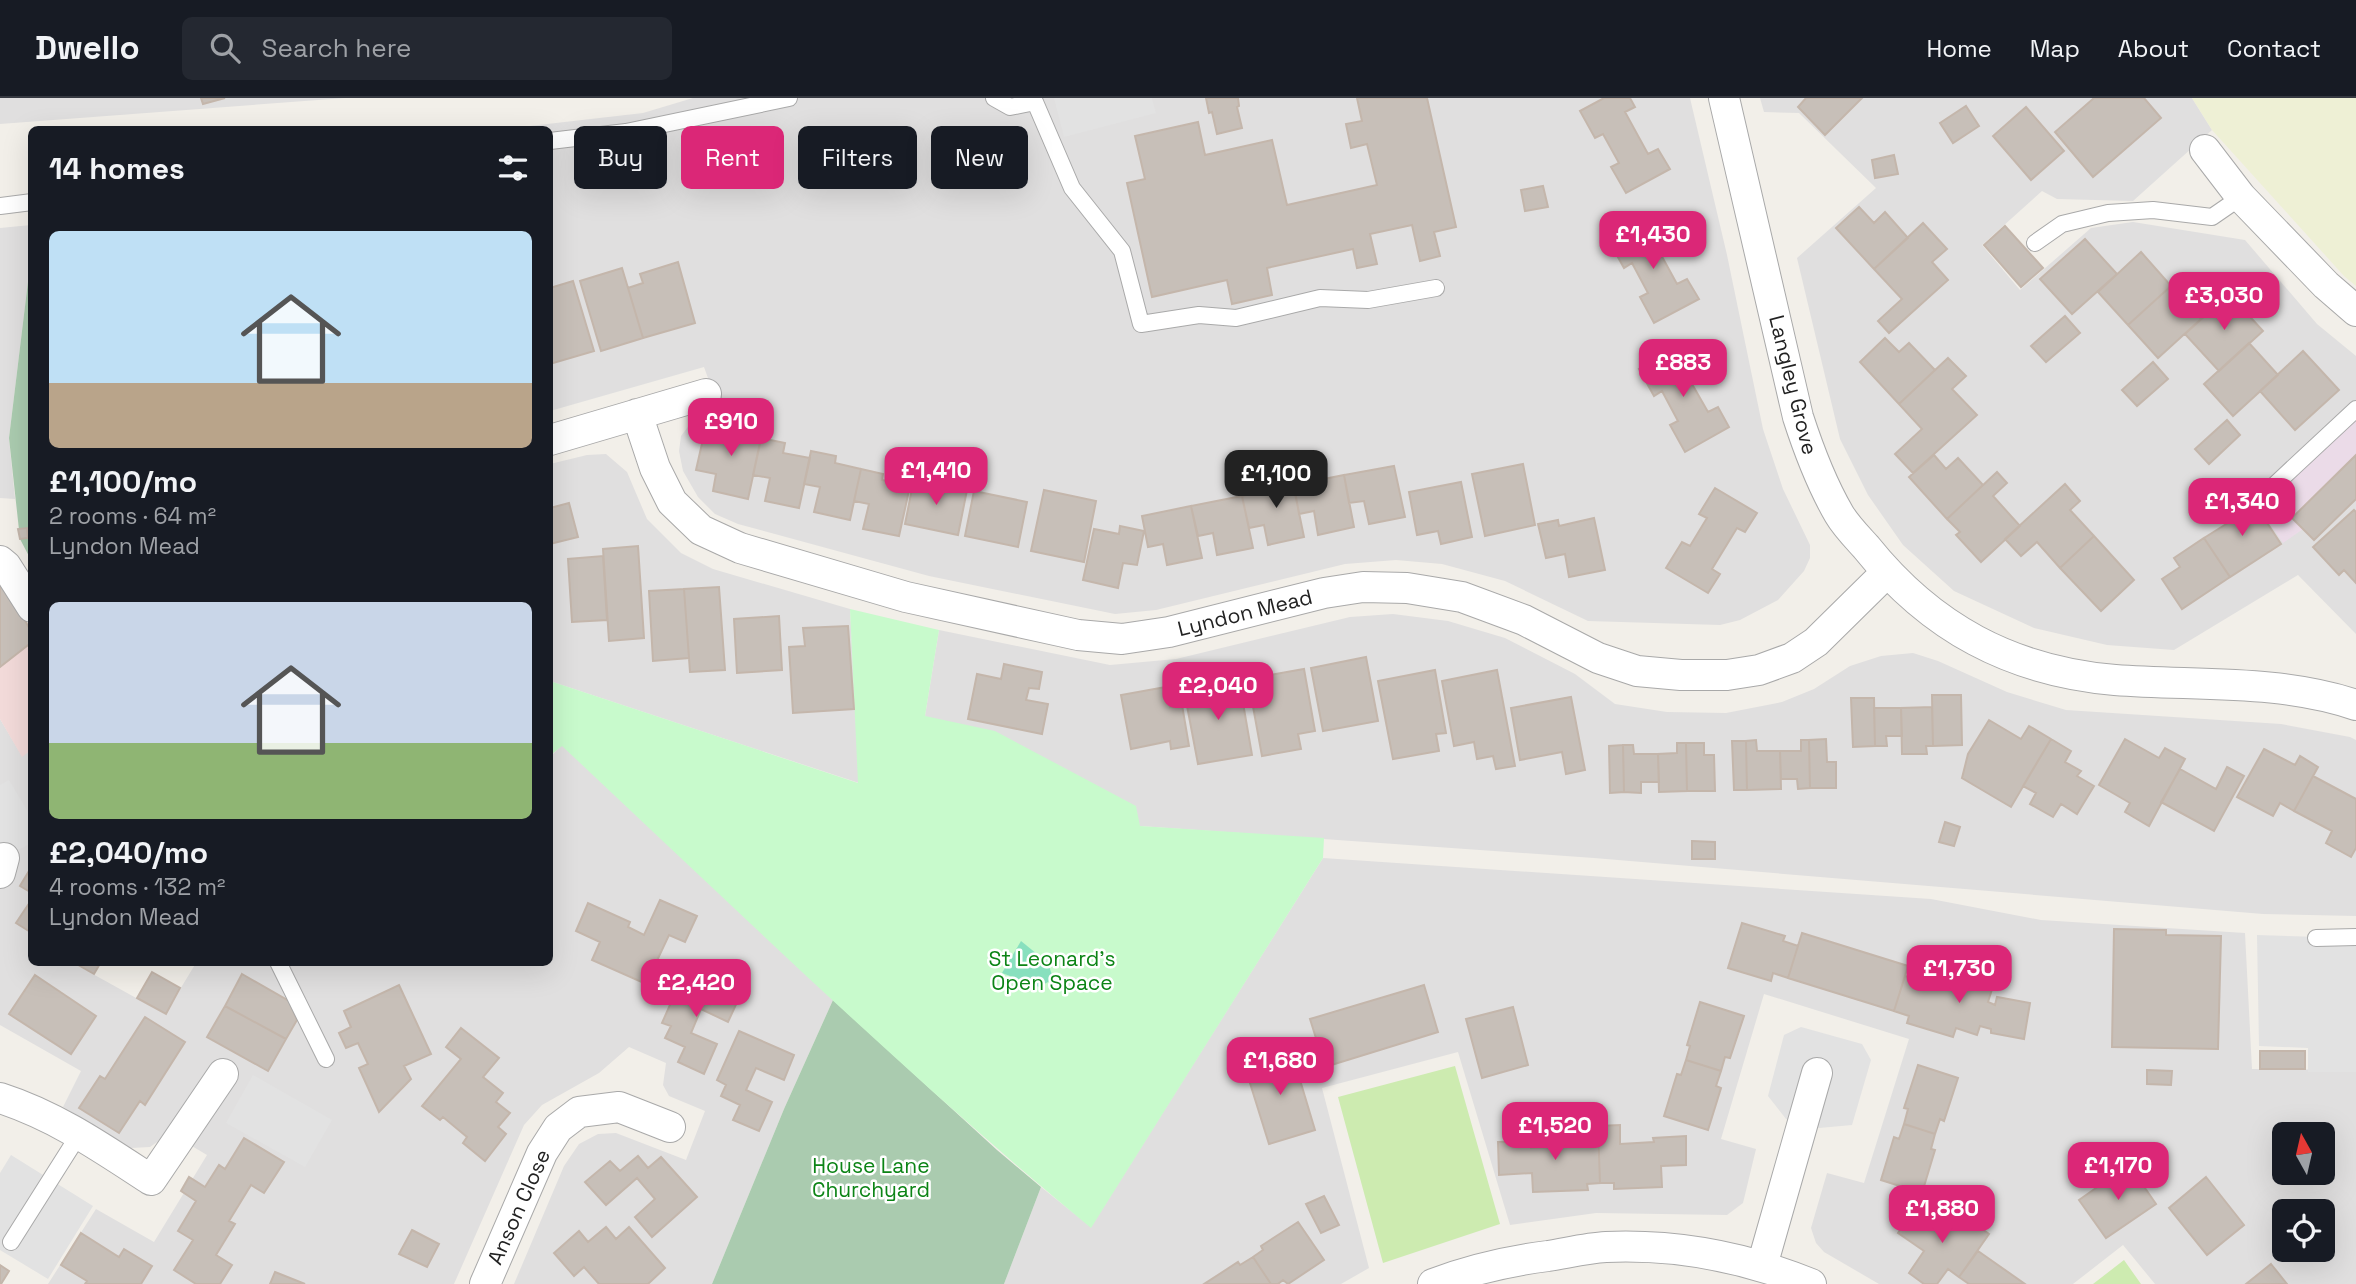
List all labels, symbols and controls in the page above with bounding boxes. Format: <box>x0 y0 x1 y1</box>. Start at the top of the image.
search box <box>182 17 672 80</box>
text: Dwello <box>35 27 140 69</box>
icon: search <box>206 29 244 67</box>
text: Search here <box>262 31 411 65</box>
text: Home <box>1926 33 1992 64</box>
text: Map <box>2030 33 2080 64</box>
text: About <box>2118 33 2189 64</box>
text: Contact <box>2227 33 2321 64</box>
chip: Buy <box>574 126 667 189</box>
chip: Rent <box>681 126 784 189</box>
chip: Filters <box>798 126 917 189</box>
chip: New <box>931 126 1028 189</box>
text: 14 homes <box>49 149 185 188</box>
icon: filters <box>494 149 532 187</box>
pin: £1,430 <box>1596 212 1710 271</box>
text: £1,430 <box>1615 219 1691 249</box>
pin: £3,030 <box>2167 272 2281 332</box>
icon: home <box>228 276 354 402</box>
text: £3,030 <box>2185 280 2263 310</box>
street label: Langley Grove <box>1763 312 1824 458</box>
pin: £883 <box>1642 340 1724 399</box>
text: £883 <box>1655 347 1711 377</box>
pin: £910 <box>690 398 772 458</box>
text: £910 <box>704 406 758 436</box>
pin: £1,410 <box>879 448 993 507</box>
pin: £1,100 <box>1219 450 1333 510</box>
text: £1,410 <box>901 455 971 485</box>
text: £1,100 <box>1241 458 1311 488</box>
text: £1,100/mo <box>49 462 197 501</box>
pin: £1,340 <box>2185 478 2299 538</box>
text: £1,340 <box>2204 486 2280 516</box>
text: 2 rooms · 64 m² <box>49 501 216 531</box>
text: Lyndon Mead <box>49 531 200 561</box>
street label: Lyndon Mead <box>1175 583 1315 642</box>
icon: home <box>228 647 354 773</box>
pin: £2,040 <box>1161 662 1275 722</box>
text: £2,040 <box>1178 670 1258 700</box>
text: £2,040/mo <box>49 833 208 872</box>
text: 4 rooms · 132 m² <box>49 872 225 902</box>
text: Lyndon Mead <box>49 902 200 932</box>
park label: St Leonard's Open Space <box>988 945 1116 996</box>
pin: £1,730 <box>1902 946 2016 1005</box>
text: £1,730 <box>1923 953 1995 983</box>
pin: £2,420 <box>639 960 753 1019</box>
text: £2,420 <box>657 967 735 997</box>
pin: £1,680 <box>1223 1038 1337 1097</box>
text: £1,680 <box>1243 1045 1317 1075</box>
pin: £1,520 <box>1498 1102 1612 1162</box>
text: £1,520 <box>1518 1110 1592 1140</box>
north arrow <box>2272 1122 2334 1185</box>
map controls <box>2272 1122 2335 1262</box>
pin: £1,170 <box>2061 1142 2175 1202</box>
street label: Anson Close <box>481 1145 556 1269</box>
text: £1,170 <box>2084 1150 2152 1180</box>
park label: House Lane Churchyard <box>812 1152 930 1203</box>
pin: £1,880 <box>1885 1186 1999 1245</box>
text: £1,880 <box>1905 1193 1979 1223</box>
button: locate <box>2272 1199 2335 1262</box>

